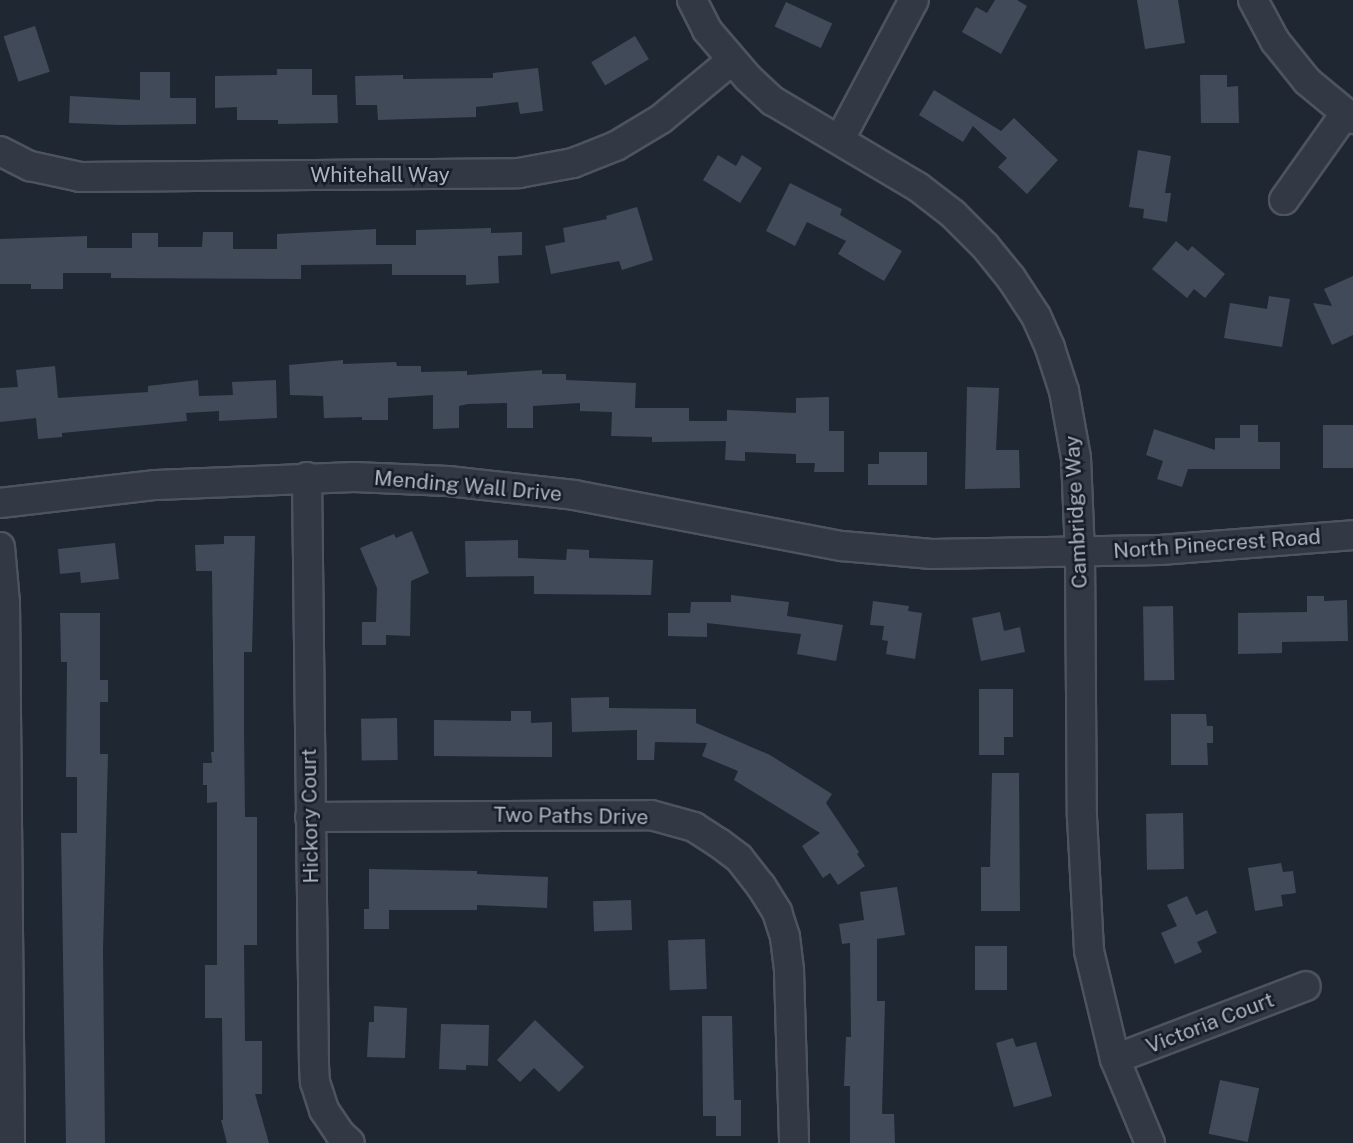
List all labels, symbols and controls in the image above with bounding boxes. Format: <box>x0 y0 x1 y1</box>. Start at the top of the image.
street label: Whitehall Way <box>310 162 450 188</box>
street label: Cambridge Way <box>1059 435 1093 589</box>
street label: Mending Wall Drive <box>373 465 563 507</box>
street label: North Pinecrest Road <box>1112 524 1322 564</box>
street label: Hickory Court <box>296 748 324 884</box>
street label: Two Paths Drive <box>493 802 649 830</box>
street label: Victoria Court <box>1143 987 1277 1059</box>

